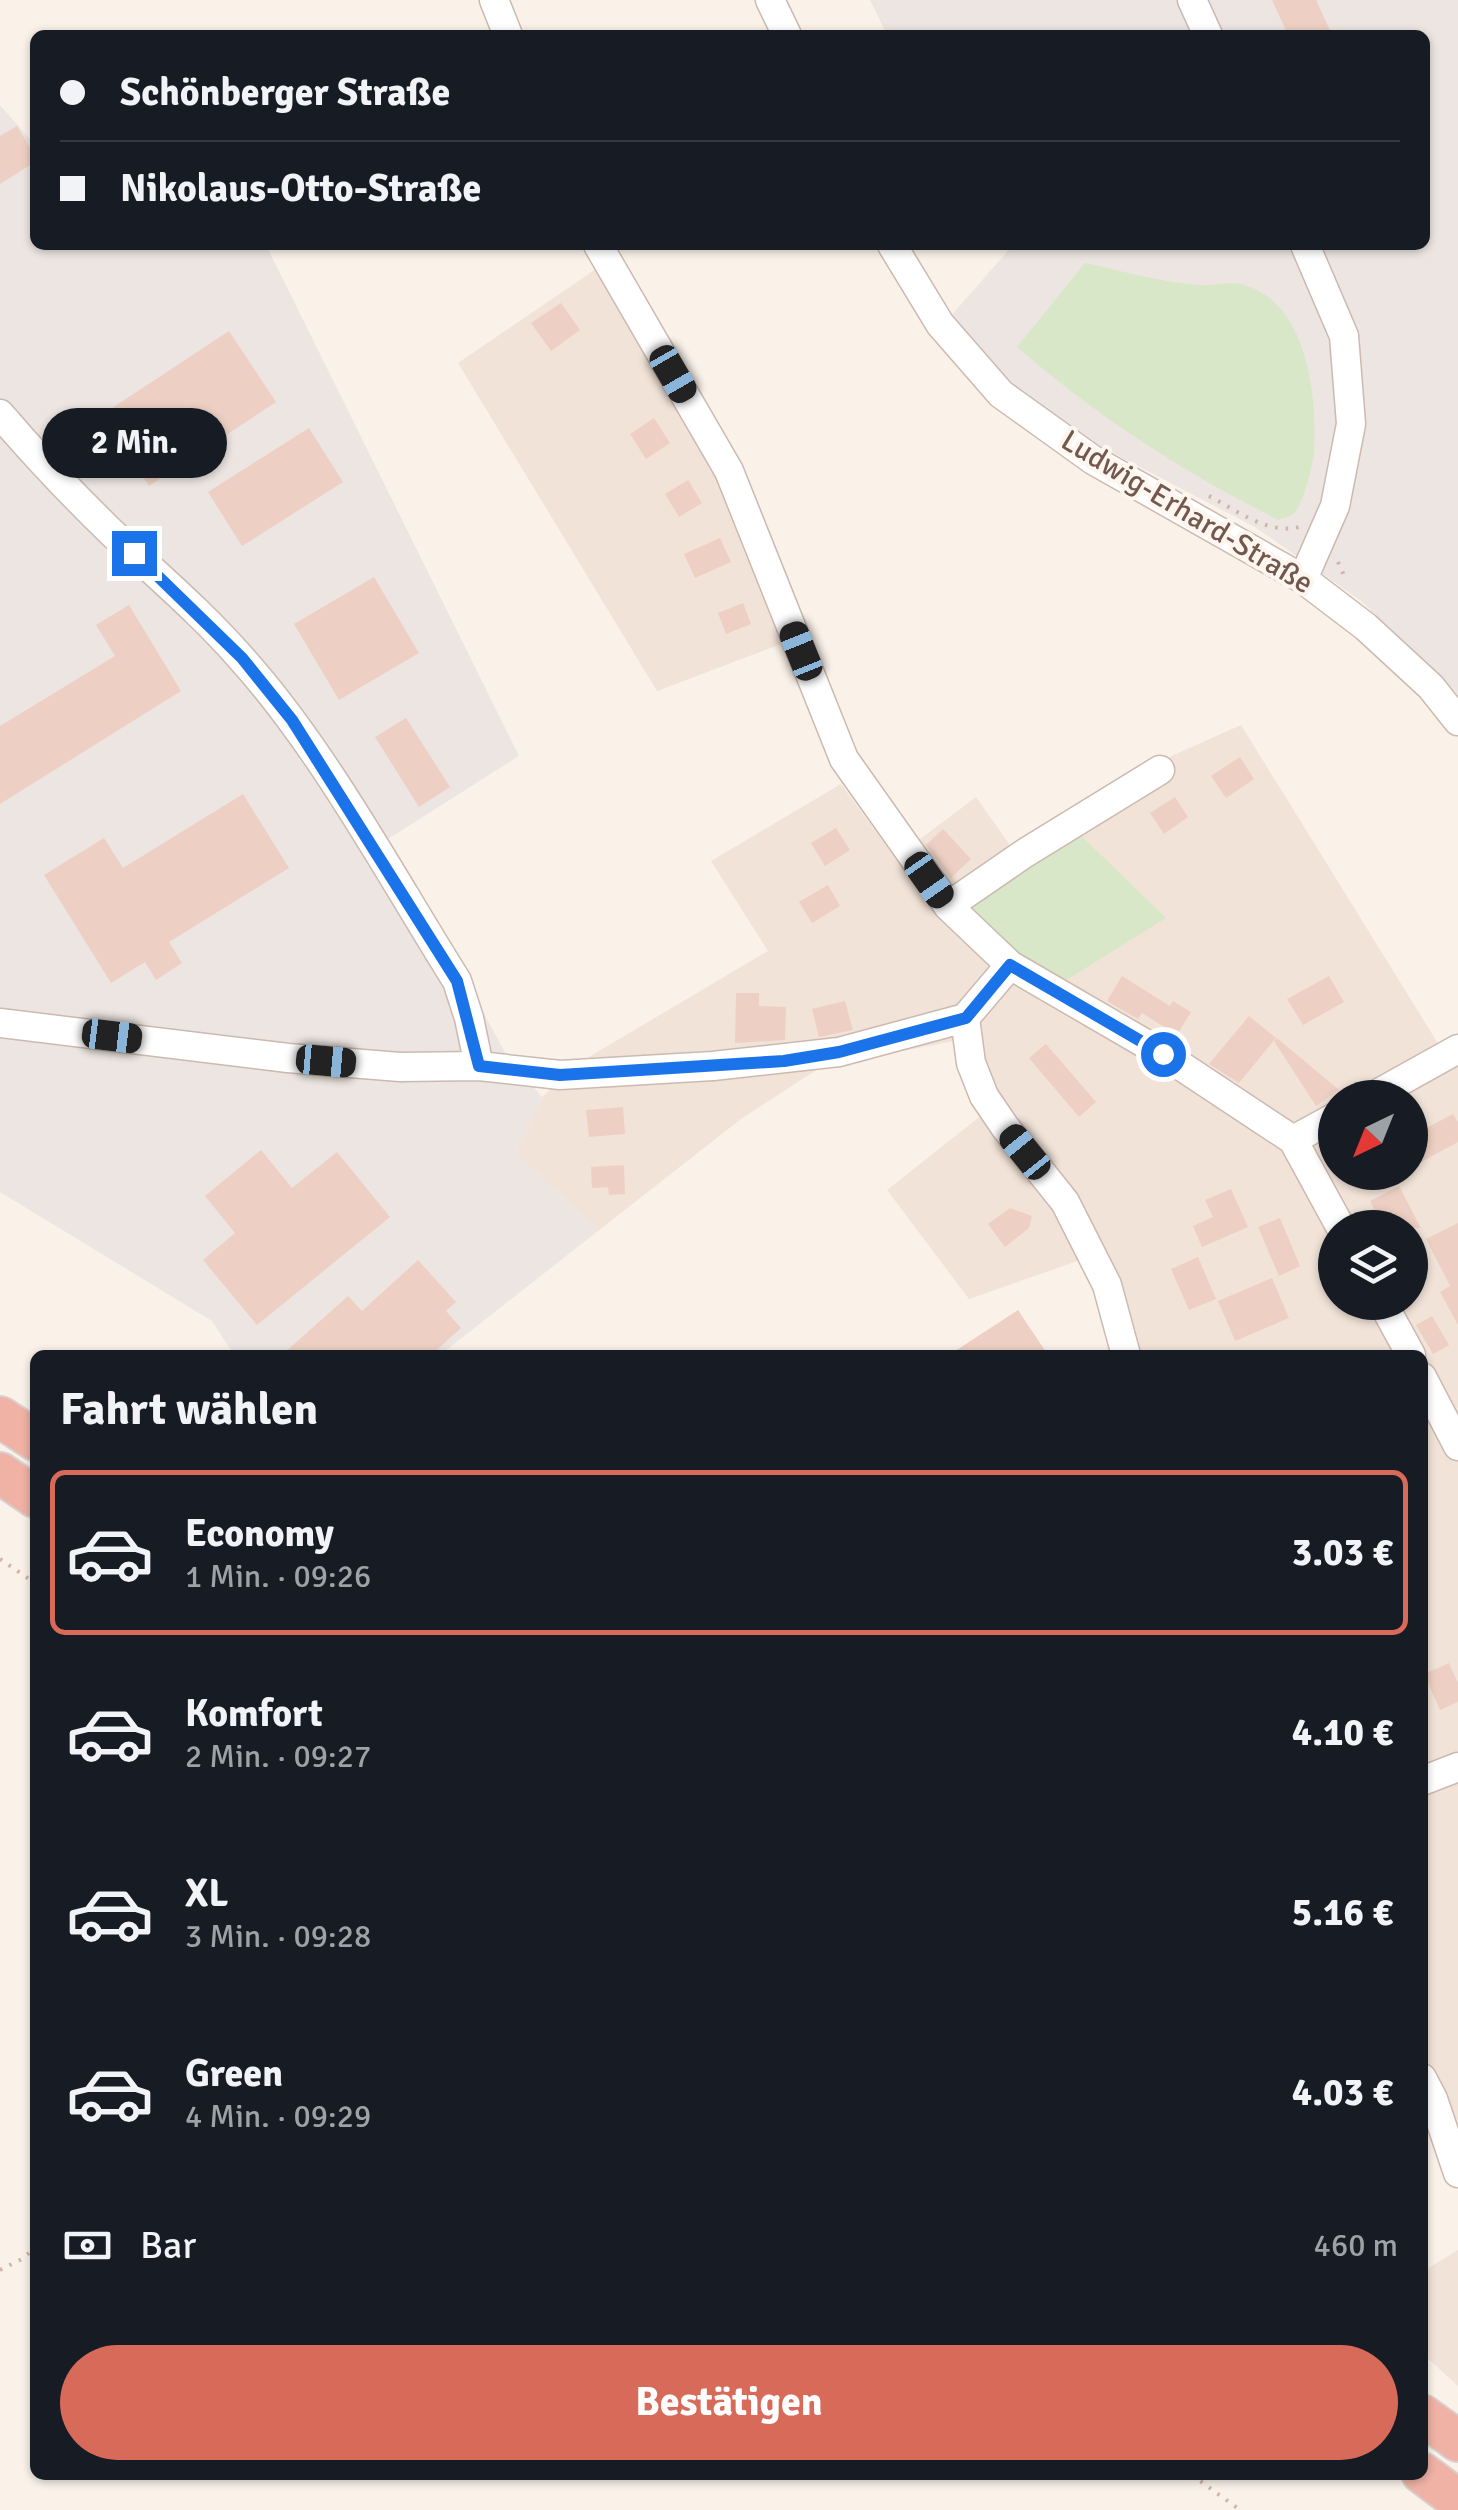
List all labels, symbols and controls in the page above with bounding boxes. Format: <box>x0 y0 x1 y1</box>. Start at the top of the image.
text: Schönberger Straße <box>120 69 450 116</box>
text: Nikolaus-Otto-Straße <box>120 165 481 212</box>
car <box>645 341 701 407</box>
callout: 2 Min. <box>42 408 226 478</box>
street label: Ludwig-Erhard-Straße <box>1054 422 1320 602</box>
text: 2 Min. <box>91 423 178 462</box>
route end <box>112 531 157 576</box>
car <box>776 618 826 684</box>
car <box>900 847 958 913</box>
car <box>80 1017 144 1055</box>
route start <box>1141 1032 1186 1077</box>
car <box>295 1043 357 1079</box>
north arrow <box>1318 1080 1428 1190</box>
map controls <box>1318 1080 1428 1320</box>
car <box>994 1119 1056 1185</box>
button: layers <box>1318 1210 1428 1320</box>
text: Fahrt wählen <box>60 1382 318 1437</box>
icon: car <box>65 1508 155 1598</box>
text: Economy <box>185 1510 334 1557</box>
text: 3.03 € <box>1292 1529 1393 1576</box>
text: 1 Min. · 09:26 <box>185 1557 371 1596</box>
icon: car <box>65 1688 155 1778</box>
text: Komfort <box>185 1690 323 1737</box>
text: 4.10 € <box>1292 1709 1393 1756</box>
text: 2 Min. · 09:27 <box>185 1737 371 1776</box>
icon: car <box>65 1868 155 1958</box>
text: XL <box>185 1870 228 1917</box>
text: 5.16 € <box>1292 1889 1393 1936</box>
text: 3 Min. · 09:28 <box>185 1917 371 1956</box>
icon: car <box>65 2048 155 2138</box>
text: Green <box>185 2050 283 2097</box>
text: 4.03 € <box>1292 2069 1393 2116</box>
text: 4 Min. · 09:29 <box>185 2097 371 2136</box>
icon: cash <box>60 2218 115 2273</box>
text: Bar <box>140 2222 196 2269</box>
text: 460 m <box>1314 2226 1398 2265</box>
button: Bestätigen <box>60 2345 1398 2460</box>

